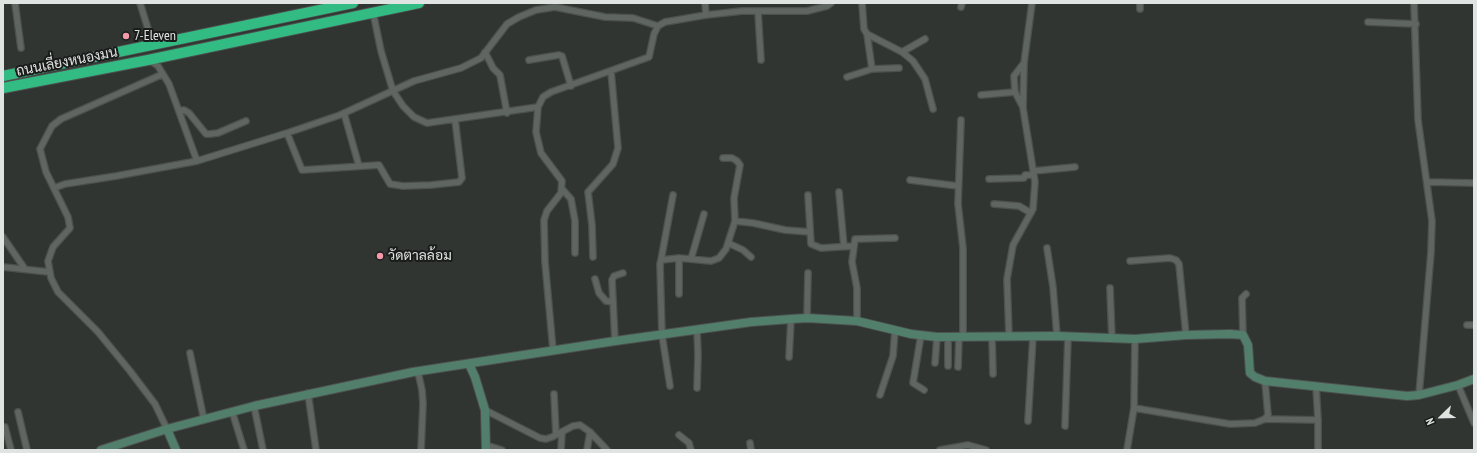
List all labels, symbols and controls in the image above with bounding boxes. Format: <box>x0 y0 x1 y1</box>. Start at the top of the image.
place label: 7-Eleven <box>134 28 176 44</box>
marker: 7-Eleven <box>121 31 131 41</box>
street label: ถนนเลี่ยงหนองมน <box>15 44 119 80</box>
place label: วัดตาลล้อม <box>388 248 452 264</box>
marker: วัดตาลล้อม <box>375 251 385 261</box>
north arrow <box>1421 397 1461 437</box>
text: N <box>1422 416 1438 427</box>

